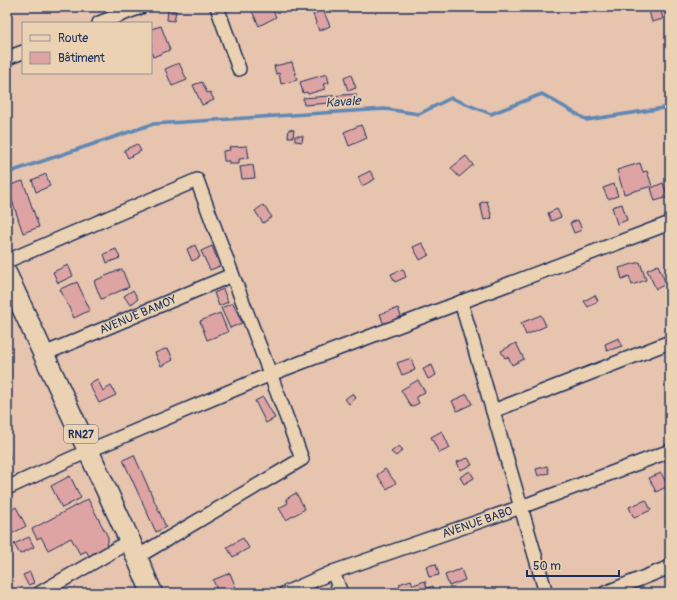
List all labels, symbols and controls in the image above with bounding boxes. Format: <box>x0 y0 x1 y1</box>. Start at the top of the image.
legend <box>22 22 152 74</box>
text: Route <box>58 31 88 46</box>
text: Bâtiment <box>58 51 105 66</box>
water label: Kavale <box>325 93 363 111</box>
street label: AVENUE BAMOY <box>97 292 179 337</box>
road number: RN27 <box>64 425 98 443</box>
street label: AVENUE BABO <box>440 503 515 541</box>
scale bar <box>527 552 619 578</box>
text: 50 m <box>533 559 561 574</box>

